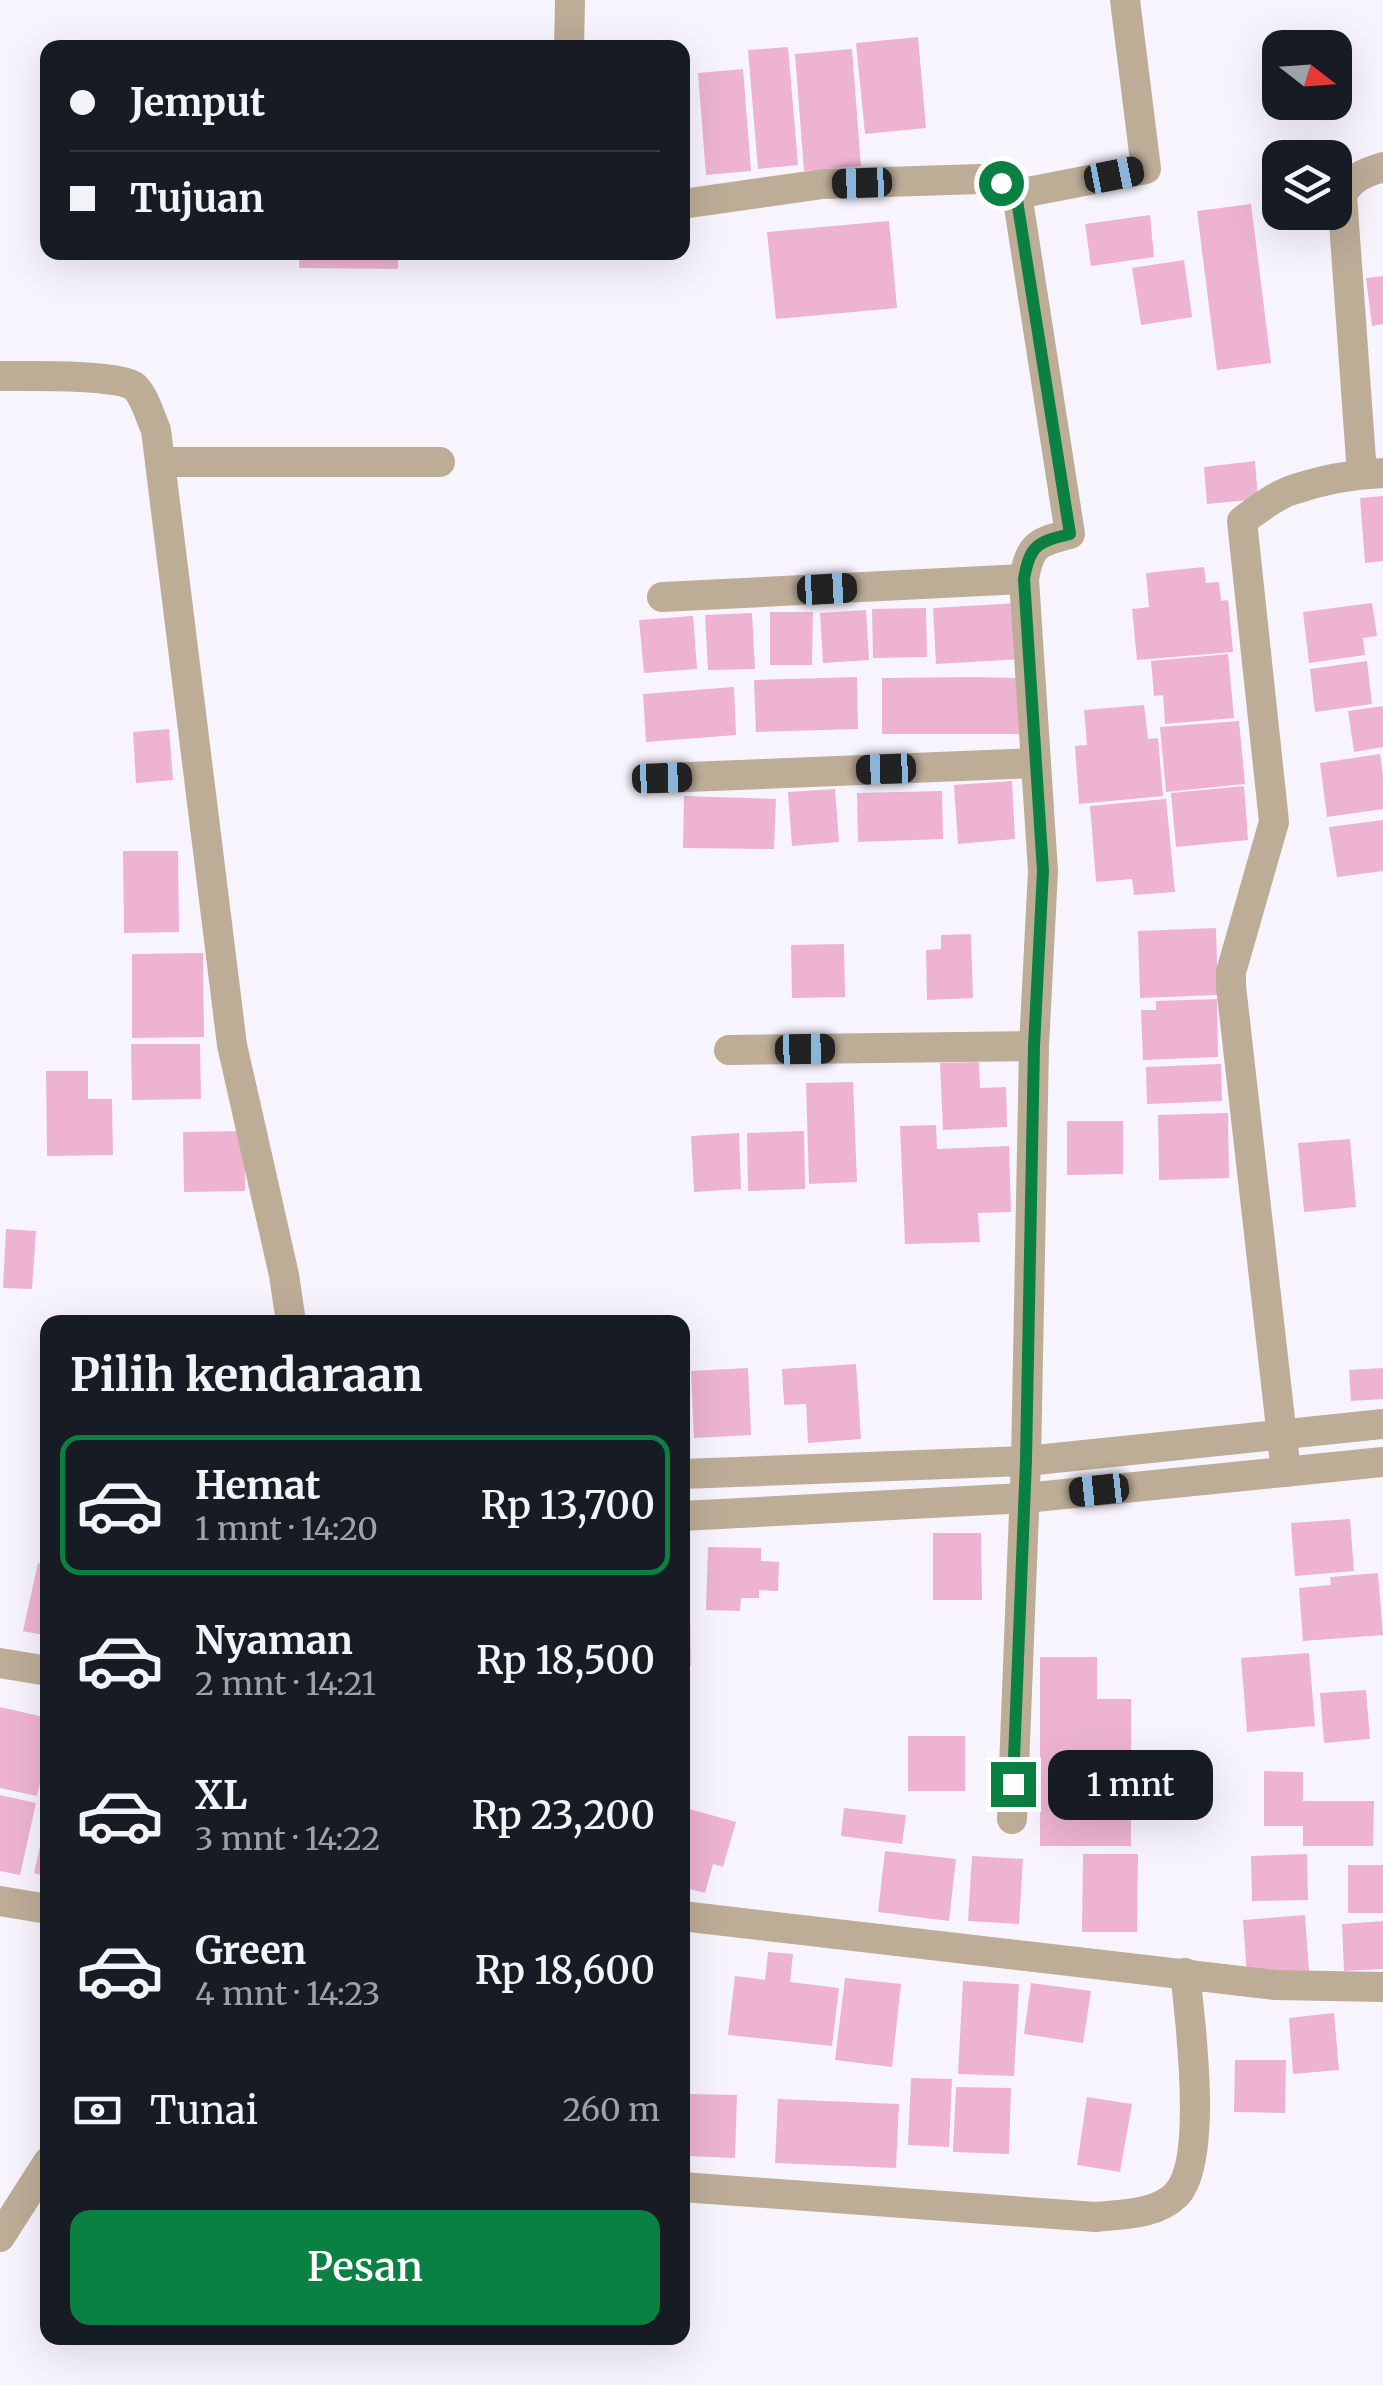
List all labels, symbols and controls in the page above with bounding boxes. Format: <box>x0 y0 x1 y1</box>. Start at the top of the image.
north arrow <box>1262 30 1352 120</box>
map controls <box>1262 30 1352 230</box>
text: Jemput <box>130 79 265 126</box>
button: layers <box>1262 140 1352 230</box>
car <box>1082 155 1146 195</box>
route start <box>979 161 1024 206</box>
car <box>831 167 893 199</box>
text: Tujuan <box>130 175 264 222</box>
car <box>796 572 858 606</box>
car <box>855 753 917 785</box>
car <box>631 762 693 794</box>
car <box>775 1033 835 1065</box>
text: Pilih kendaraan <box>70 1347 423 1403</box>
icon: car <box>75 1460 165 1550</box>
text: Hemat <box>195 1462 320 1509</box>
car <box>1068 1472 1130 1508</box>
text: Rp 13,700 <box>481 1482 655 1529</box>
text: 1 mnt · 14:20 <box>195 1509 378 1549</box>
icon: car <box>75 1615 165 1705</box>
text: Nyaman <box>195 1617 353 1664</box>
text: Rp 18,500 <box>476 1637 655 1684</box>
text: 2 mnt · 14:21 <box>195 1664 376 1704</box>
callout: 1 mnt <box>1048 1749 1213 1819</box>
route end <box>991 1762 1036 1807</box>
text: 1 mnt <box>1087 1765 1174 1805</box>
icon: car <box>75 1770 165 1860</box>
text: XL <box>195 1772 247 1819</box>
text: Rp 23,200 <box>472 1792 655 1839</box>
text: 3 mnt · 14:22 <box>195 1819 380 1859</box>
icon: car <box>75 1925 165 2015</box>
text: Green <box>195 1927 306 1974</box>
text: Rp 18,600 <box>475 1947 655 1994</box>
text: 4 mnt · 14:23 <box>195 1974 380 2014</box>
icon: cash <box>70 2083 125 2138</box>
text: Tunai <box>150 2087 258 2134</box>
text: 260 m <box>562 2090 660 2130</box>
button: Pesan <box>70 2210 660 2325</box>

